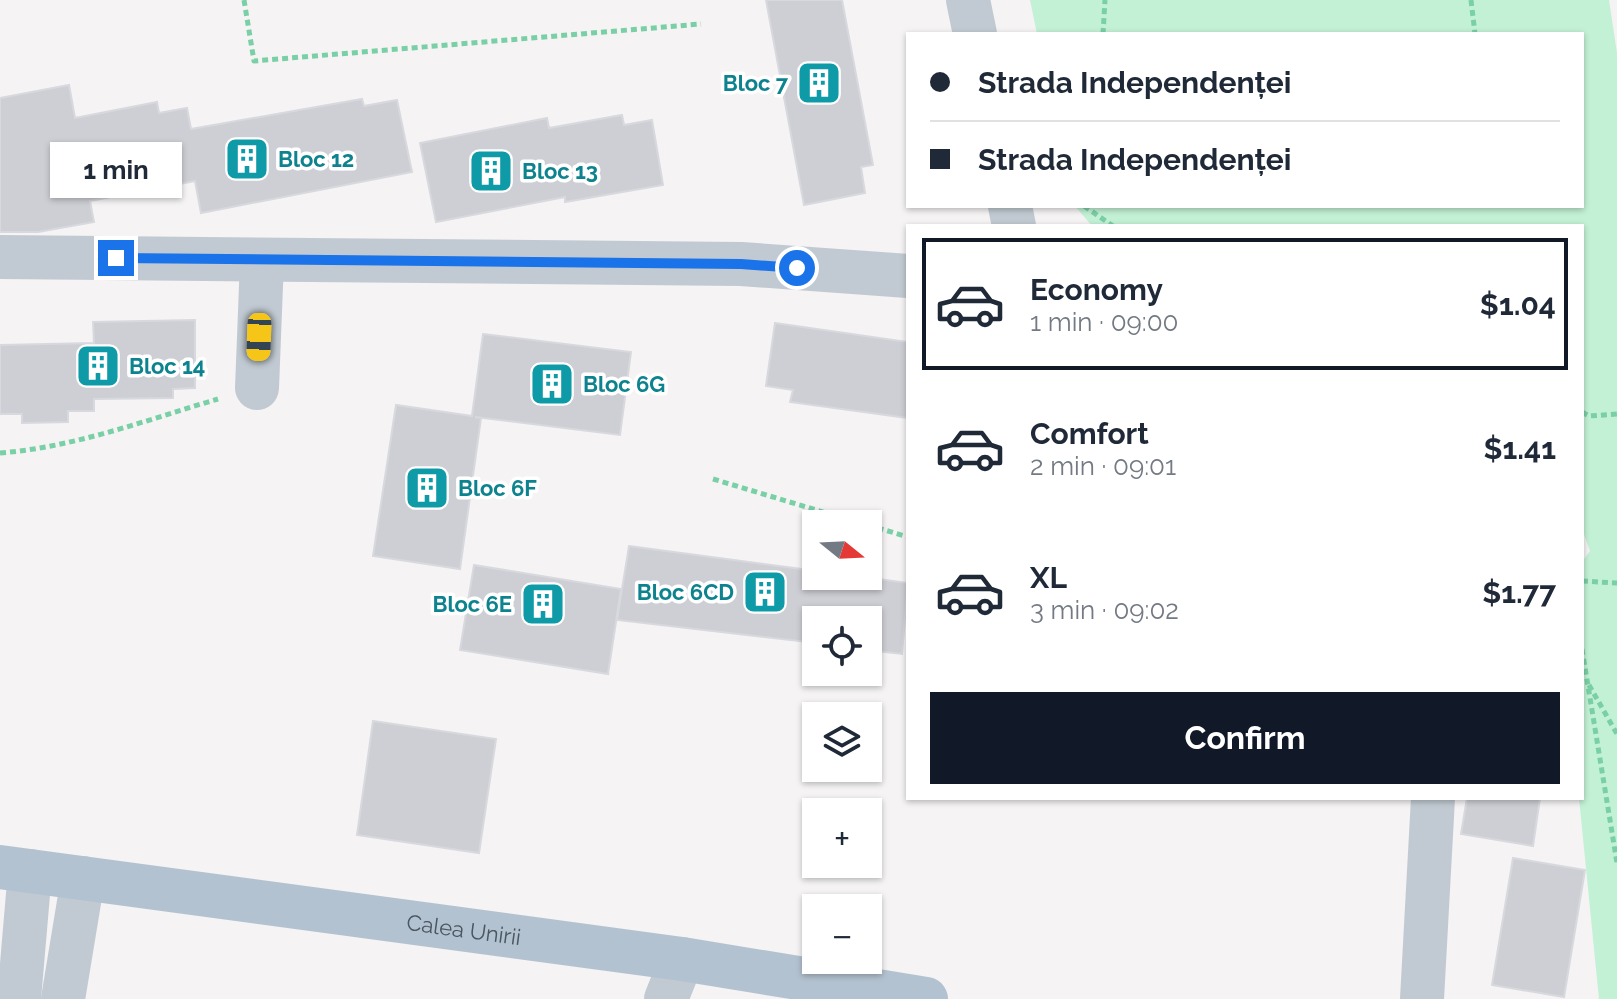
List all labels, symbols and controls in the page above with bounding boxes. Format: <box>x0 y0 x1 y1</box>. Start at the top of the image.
building icon: Bloc 7 <box>795 59 843 107</box>
text: Strada Independenței <box>978 65 1292 100</box>
place label: Bloc 7 <box>723 70 789 96</box>
building icon: Bloc 12 <box>223 135 271 183</box>
callout: 1 min <box>50 142 182 198</box>
text: Strada Independenței <box>978 142 1292 177</box>
place label: Bloc 12 <box>278 146 354 172</box>
building icon: Bloc 13 <box>467 147 515 195</box>
text: 1 min <box>83 155 149 185</box>
place label: Bloc 13 <box>522 158 598 184</box>
route end <box>98 240 134 276</box>
route start <box>779 250 815 286</box>
icon: car <box>934 268 1006 340</box>
text: Economy <box>1030 272 1163 307</box>
text: $1.04 <box>1480 287 1556 322</box>
text: 1 min · 09:00 <box>1030 307 1179 337</box>
car <box>246 313 272 361</box>
building icon: Bloc 14 <box>74 342 122 390</box>
place label: Bloc 14 <box>129 353 205 379</box>
building icon: Bloc 6G <box>528 360 576 408</box>
place label: Bloc 6G <box>583 371 665 397</box>
icon: car <box>934 412 1006 484</box>
text: Comfort <box>1030 416 1149 451</box>
text: $1.41 <box>1483 431 1556 466</box>
text: 2 min · 09:01 <box>1030 451 1176 481</box>
building icon: Bloc 6F <box>403 464 451 512</box>
place label: Bloc 6F <box>458 475 537 501</box>
north arrow <box>802 510 882 590</box>
map controls <box>802 510 882 974</box>
icon: car <box>934 556 1006 628</box>
text: XL <box>1030 560 1067 595</box>
building icon: Bloc 6CD <box>741 568 789 616</box>
text: $1.77 <box>1482 575 1556 610</box>
place label: Bloc 6CD <box>637 579 734 605</box>
building icon: Bloc 6E <box>519 580 567 628</box>
place label: Bloc 6E <box>432 591 512 617</box>
text: 3 min · 09:02 <box>1030 595 1179 625</box>
button: locate <box>802 606 882 686</box>
button: Confirm <box>930 692 1560 784</box>
button: layers <box>802 702 882 782</box>
button: + <box>802 798 882 878</box>
button: − <box>802 894 882 974</box>
street label: Calea Unirii <box>405 909 523 950</box>

